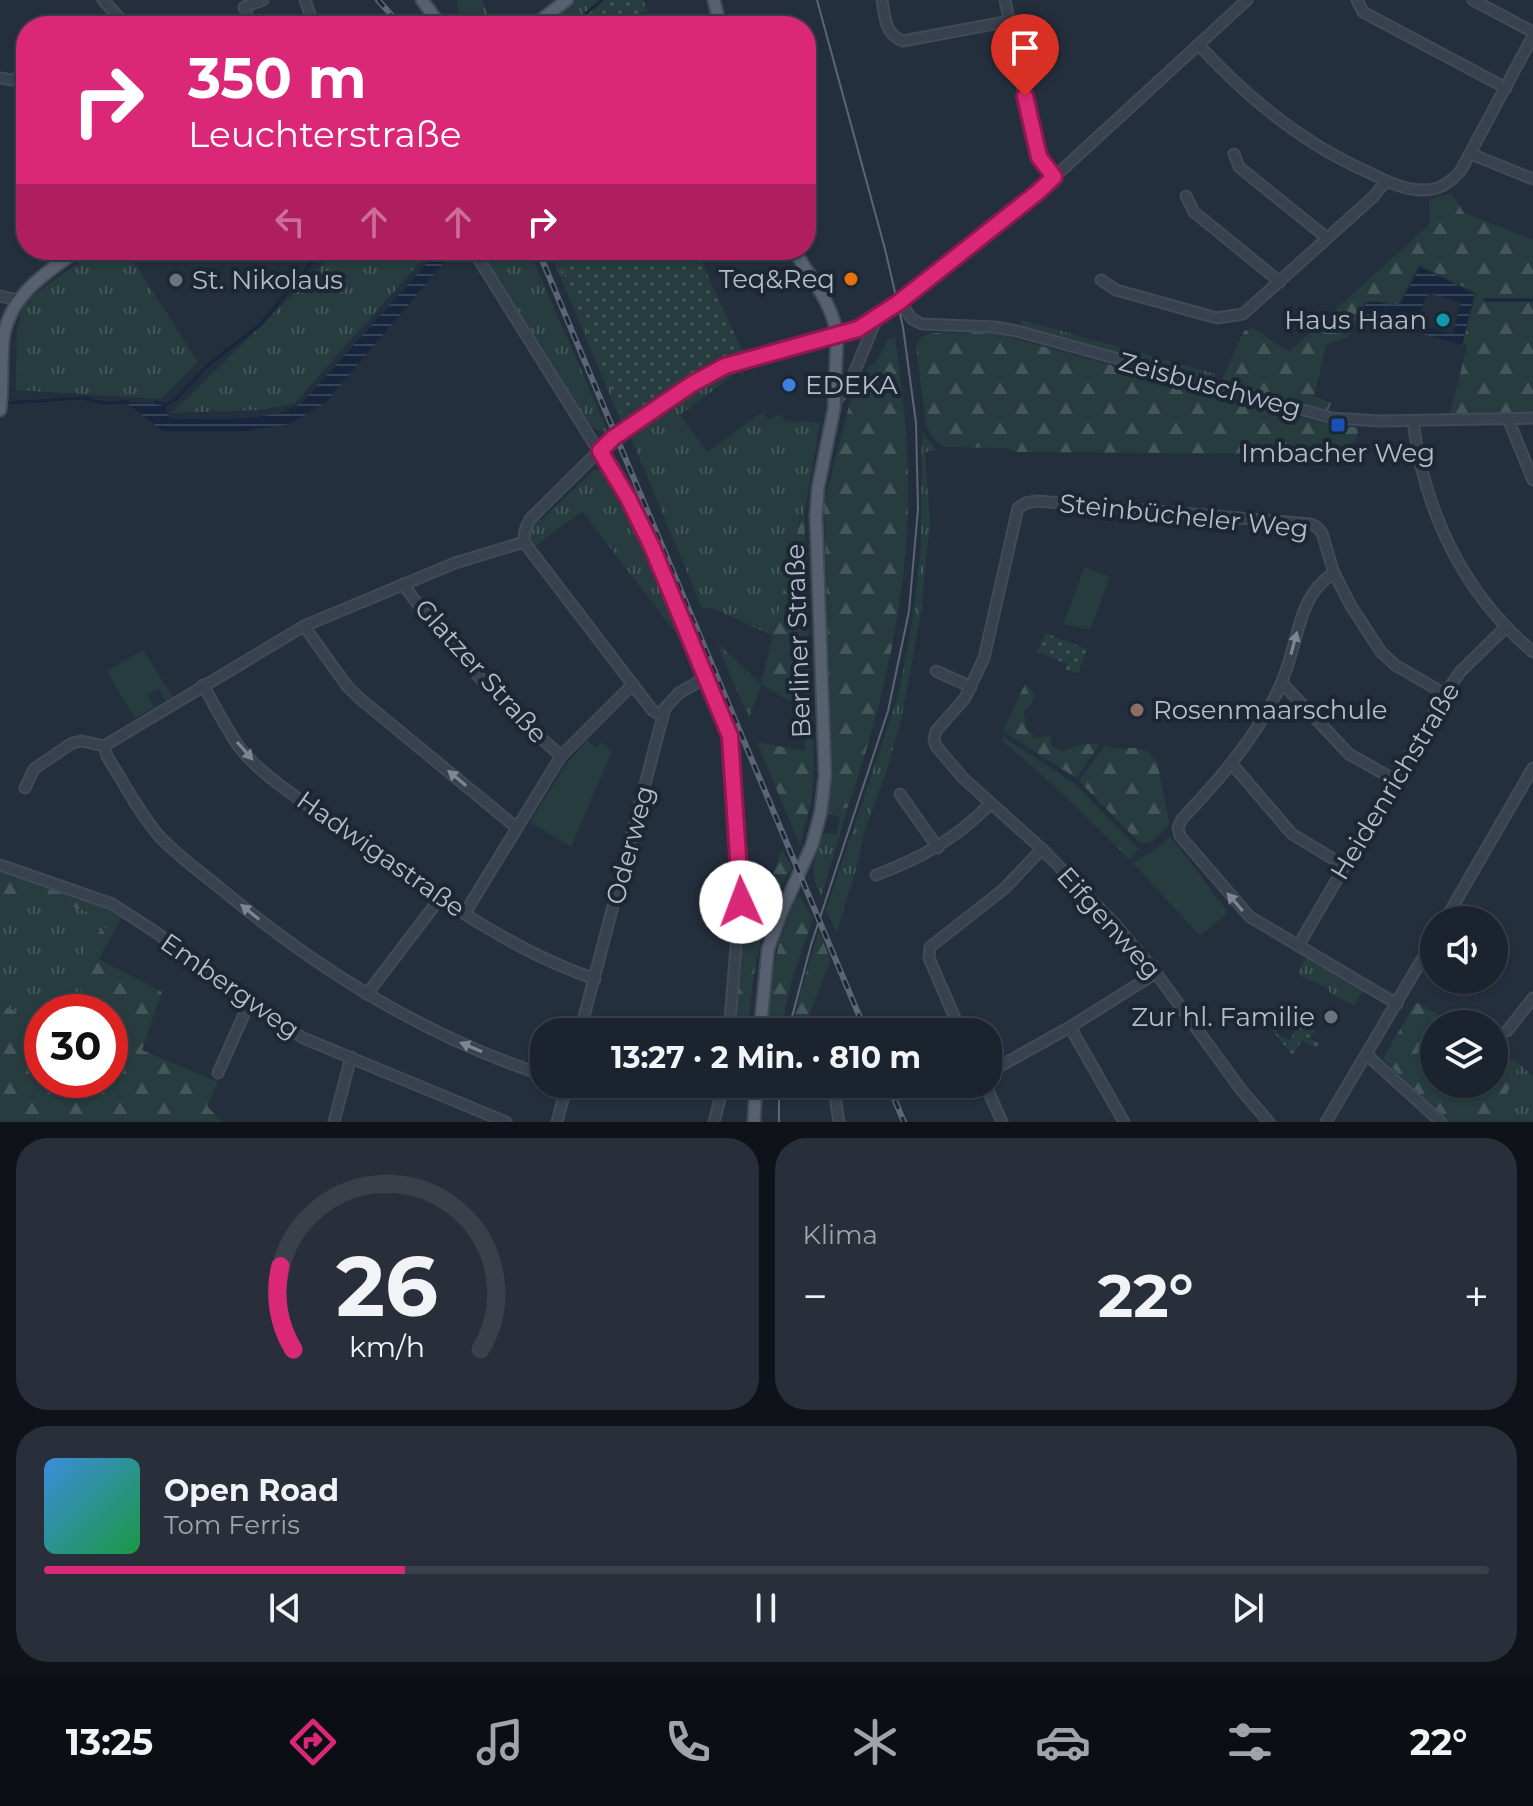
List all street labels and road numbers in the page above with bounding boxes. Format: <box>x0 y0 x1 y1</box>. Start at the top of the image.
street label: Zeisbuschweg <box>1115 345 1305 425</box>
street label: Steinbücheler Weg <box>1058 487 1310 545</box>
street label: Berliner Straße <box>779 543 817 739</box>
street label: Glatzer Straße <box>408 592 554 750</box>
street label: Heidenrichstraße <box>1323 676 1467 886</box>
street label: Oderweg <box>599 782 661 908</box>
street label: Hadwigastraße <box>291 784 471 924</box>
street label: Eifgenweg <box>1050 860 1168 986</box>
street label: Embergweg <box>154 926 306 1046</box>

